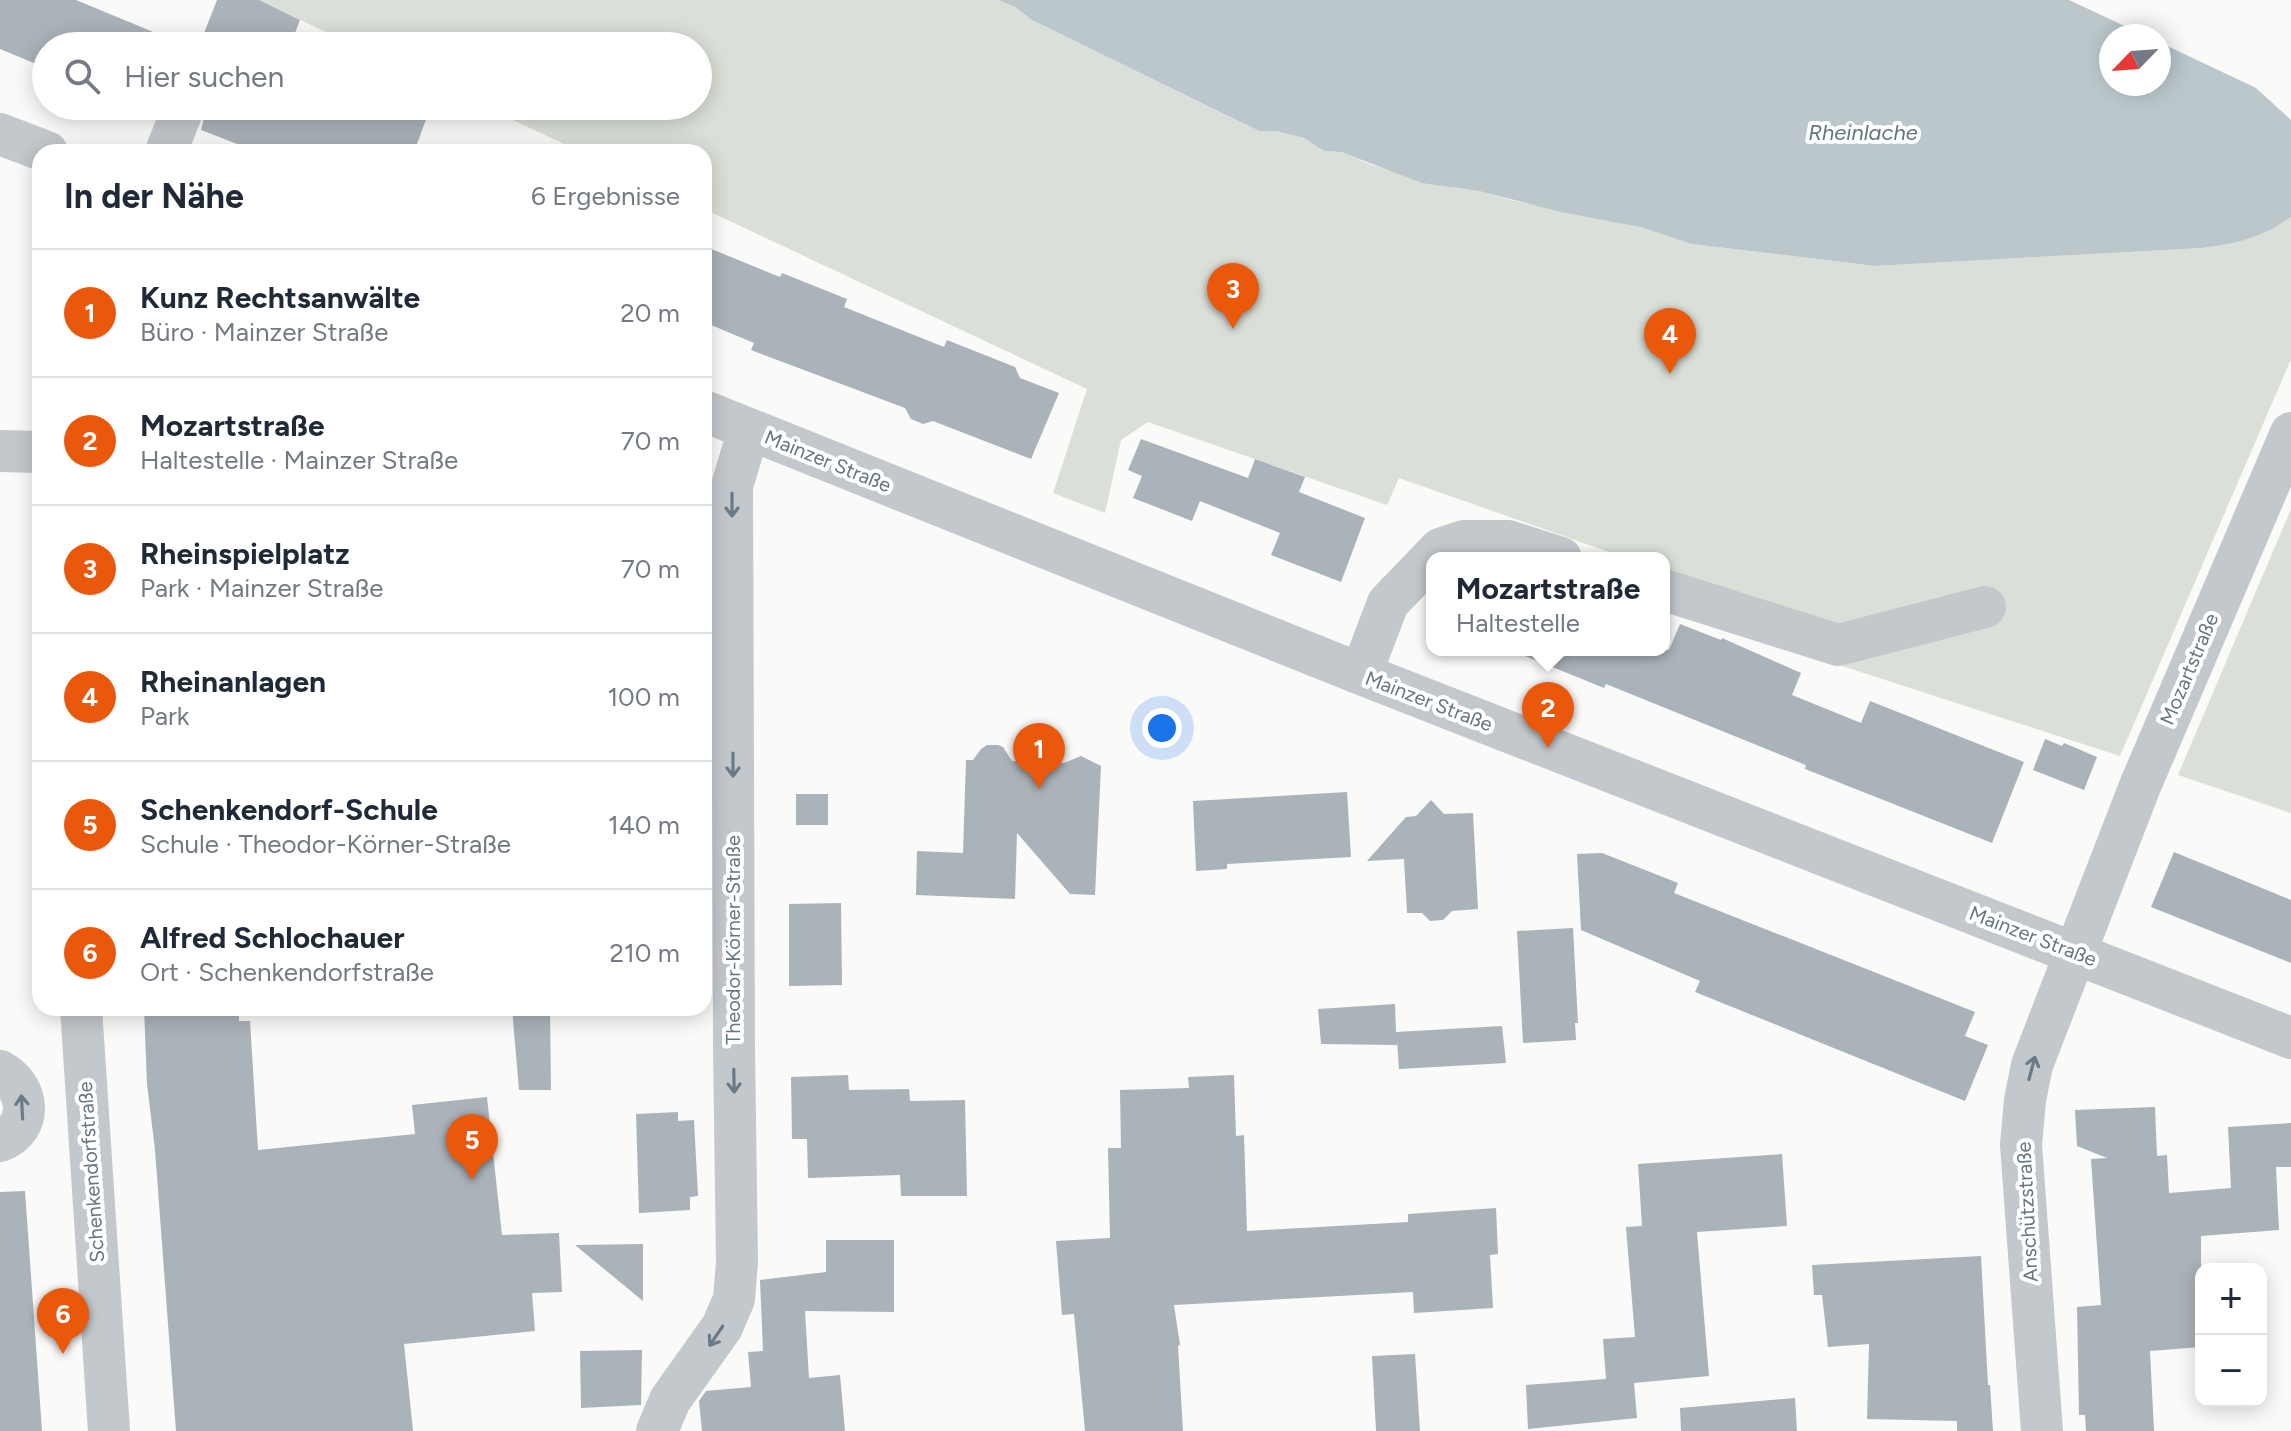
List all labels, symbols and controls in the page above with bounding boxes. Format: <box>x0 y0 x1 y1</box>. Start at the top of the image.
north arrow <box>2099 24 2171 96</box>
search box <box>32 32 712 120</box>
icon: search <box>60 54 104 98</box>
text: Hier suchen <box>124 58 284 95</box>
water label: Rheinlache <box>1808 119 1918 146</box>
text: In der Nähe <box>64 176 244 217</box>
text: 6 Ergebnisse <box>531 180 680 212</box>
pin: 3 <box>1207 263 1259 329</box>
text: Kunz Rechtsanwälte <box>140 279 420 316</box>
text: 1 <box>85 297 95 329</box>
text: 20 m <box>620 297 680 329</box>
pin: 4 <box>1644 308 1696 374</box>
text: Büro · Mainzer Straße <box>140 316 388 348</box>
text: Mozartstraße <box>140 407 325 444</box>
text: 2 <box>82 425 98 457</box>
text: 70 m <box>621 425 680 457</box>
street label: Mainzer Straße <box>761 425 895 497</box>
text: Haltestelle · Mainzer Straße <box>140 444 458 476</box>
one-way arrow <box>724 491 740 518</box>
text: Rheinspielplatz <box>140 535 350 572</box>
popup <box>1426 552 1670 656</box>
text: 3 <box>83 553 97 585</box>
text: 70 m <box>621 553 680 585</box>
text: Mozartstraße <box>1456 570 1640 607</box>
text: Park · Mainzer Straße <box>140 572 384 604</box>
text: Haltestelle <box>1456 607 1580 639</box>
street label: Mozartstraße <box>2155 610 2223 728</box>
text: Rheinanlagen <box>140 663 326 700</box>
street label: Mainzer Straße <box>1362 666 1496 736</box>
text: 4 <box>82 681 98 713</box>
text: 100 m <box>607 681 680 713</box>
pin: 2 <box>1522 682 1574 748</box>
text: Park <box>140 700 189 732</box>
your location <box>1142 708 1182 748</box>
pin: 1 <box>1013 723 1065 789</box>
one-way arrow <box>725 751 741 778</box>
text: Schenkendorf-Schule <box>140 791 438 828</box>
text: 5 <box>82 809 98 841</box>
text: 140 m <box>608 809 680 841</box>
text: Schule · Theodor-Körner-Straße <box>140 828 511 860</box>
street label: Theodor-Körner-Straße <box>721 835 745 1045</box>
street label: Mainzer Straße <box>1966 901 2100 971</box>
text: Alfred Schlochauer <box>140 919 405 956</box>
text: 6 <box>82 937 98 969</box>
text: 210 m <box>610 937 680 969</box>
text: Ort · Schenkendorfstraße <box>140 956 434 988</box>
one-way arrow <box>2026 1056 2041 1082</box>
one-way arrow <box>726 1067 742 1094</box>
street label: Schenkendorfstraße <box>73 1081 109 1263</box>
one-way arrow <box>14 1095 29 1121</box>
pin: 5 <box>446 1114 498 1180</box>
street label: Anschützstraße <box>2011 1141 2043 1283</box>
map controls <box>2195 1263 2267 1407</box>
button: + <box>2195 1263 2267 1335</box>
pin: 6 <box>37 1288 89 1354</box>
one-way arrow <box>708 1324 724 1347</box>
button: − <box>2195 1335 2267 1407</box>

